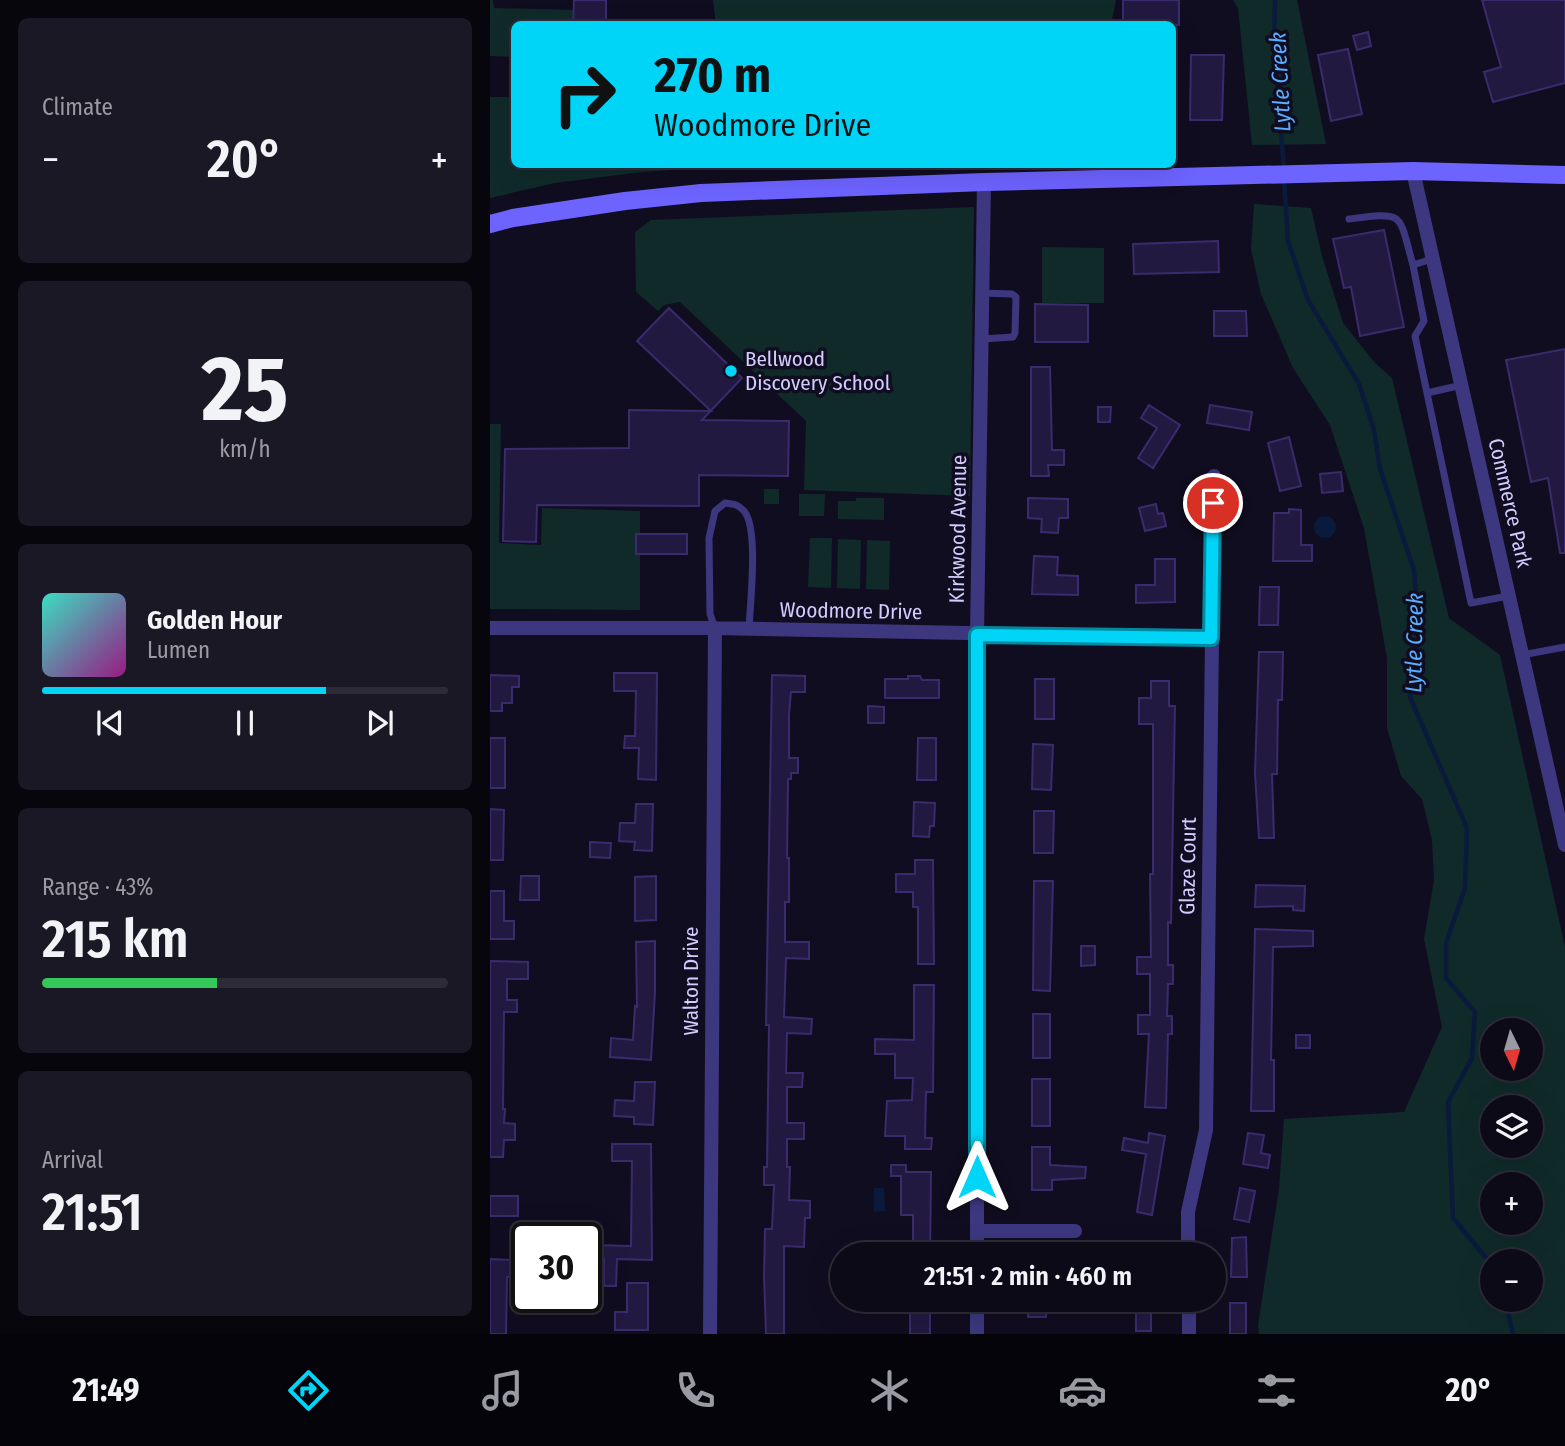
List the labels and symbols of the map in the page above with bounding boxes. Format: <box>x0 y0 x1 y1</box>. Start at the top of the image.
water label: Lytle Creek <box>1263 31 1297 133</box>
place label: Bellwood Discovery School <box>745 346 891 396</box>
marker: Bellwood Discovery School <box>723 363 739 379</box>
street label: Commerce Park <box>1482 436 1538 570</box>
street label: Kirkwood Avenue <box>944 454 972 604</box>
pin <box>1183 473 1243 533</box>
water label: Lytle Creek <box>1399 593 1429 693</box>
street label: Woodmore Drive <box>779 597 923 625</box>
street label: Glaze Court <box>1174 817 1202 915</box>
street label: Walton Drive <box>678 927 704 1035</box>
north arrow <box>1480 1018 1544 1082</box>
position arrow <box>940 1140 1014 1214</box>
speed limit sign: 30 <box>511 1222 602 1313</box>

